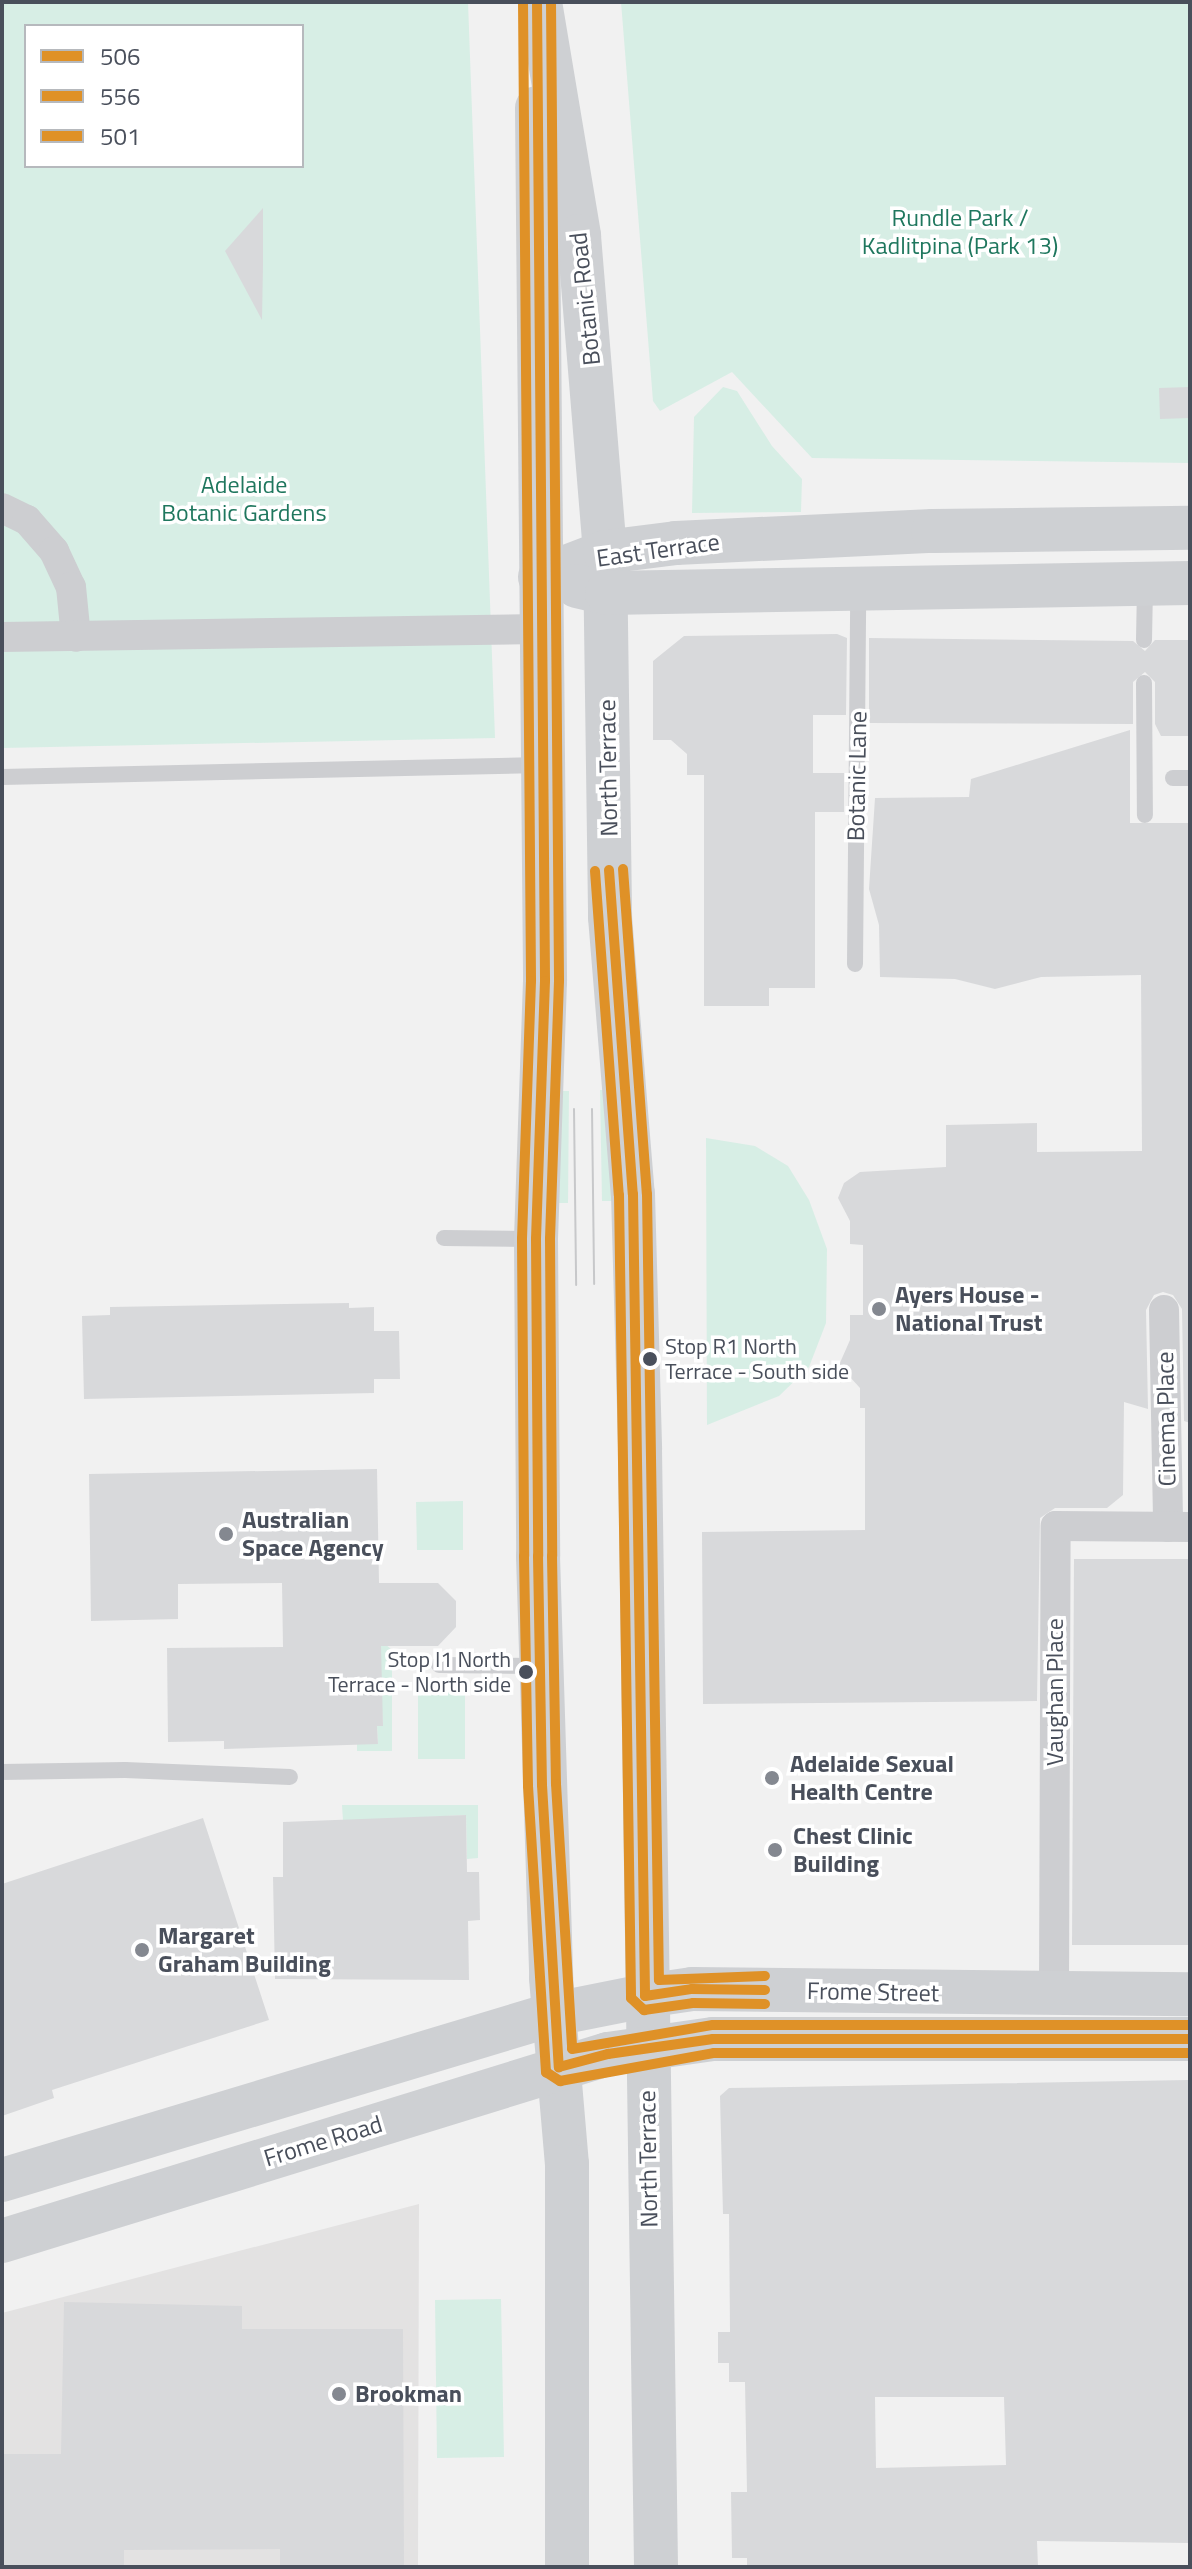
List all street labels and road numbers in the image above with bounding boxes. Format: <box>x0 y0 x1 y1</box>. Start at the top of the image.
street label: Botanic Road <box>564 231 606 367</box>
street label: East Terrace <box>595 527 721 573</box>
street label: North Terrace <box>592 699 624 837</box>
street label: Botanic Lane <box>841 711 873 841</box>
street label: Cinema Place <box>1150 1351 1182 1487</box>
street label: Vaughan Place <box>1041 1618 1069 1766</box>
street label: Frome Street <box>807 1976 939 2008</box>
street label: North Terrace <box>632 2090 664 2228</box>
street label: Frome Road <box>260 2109 386 2173</box>

